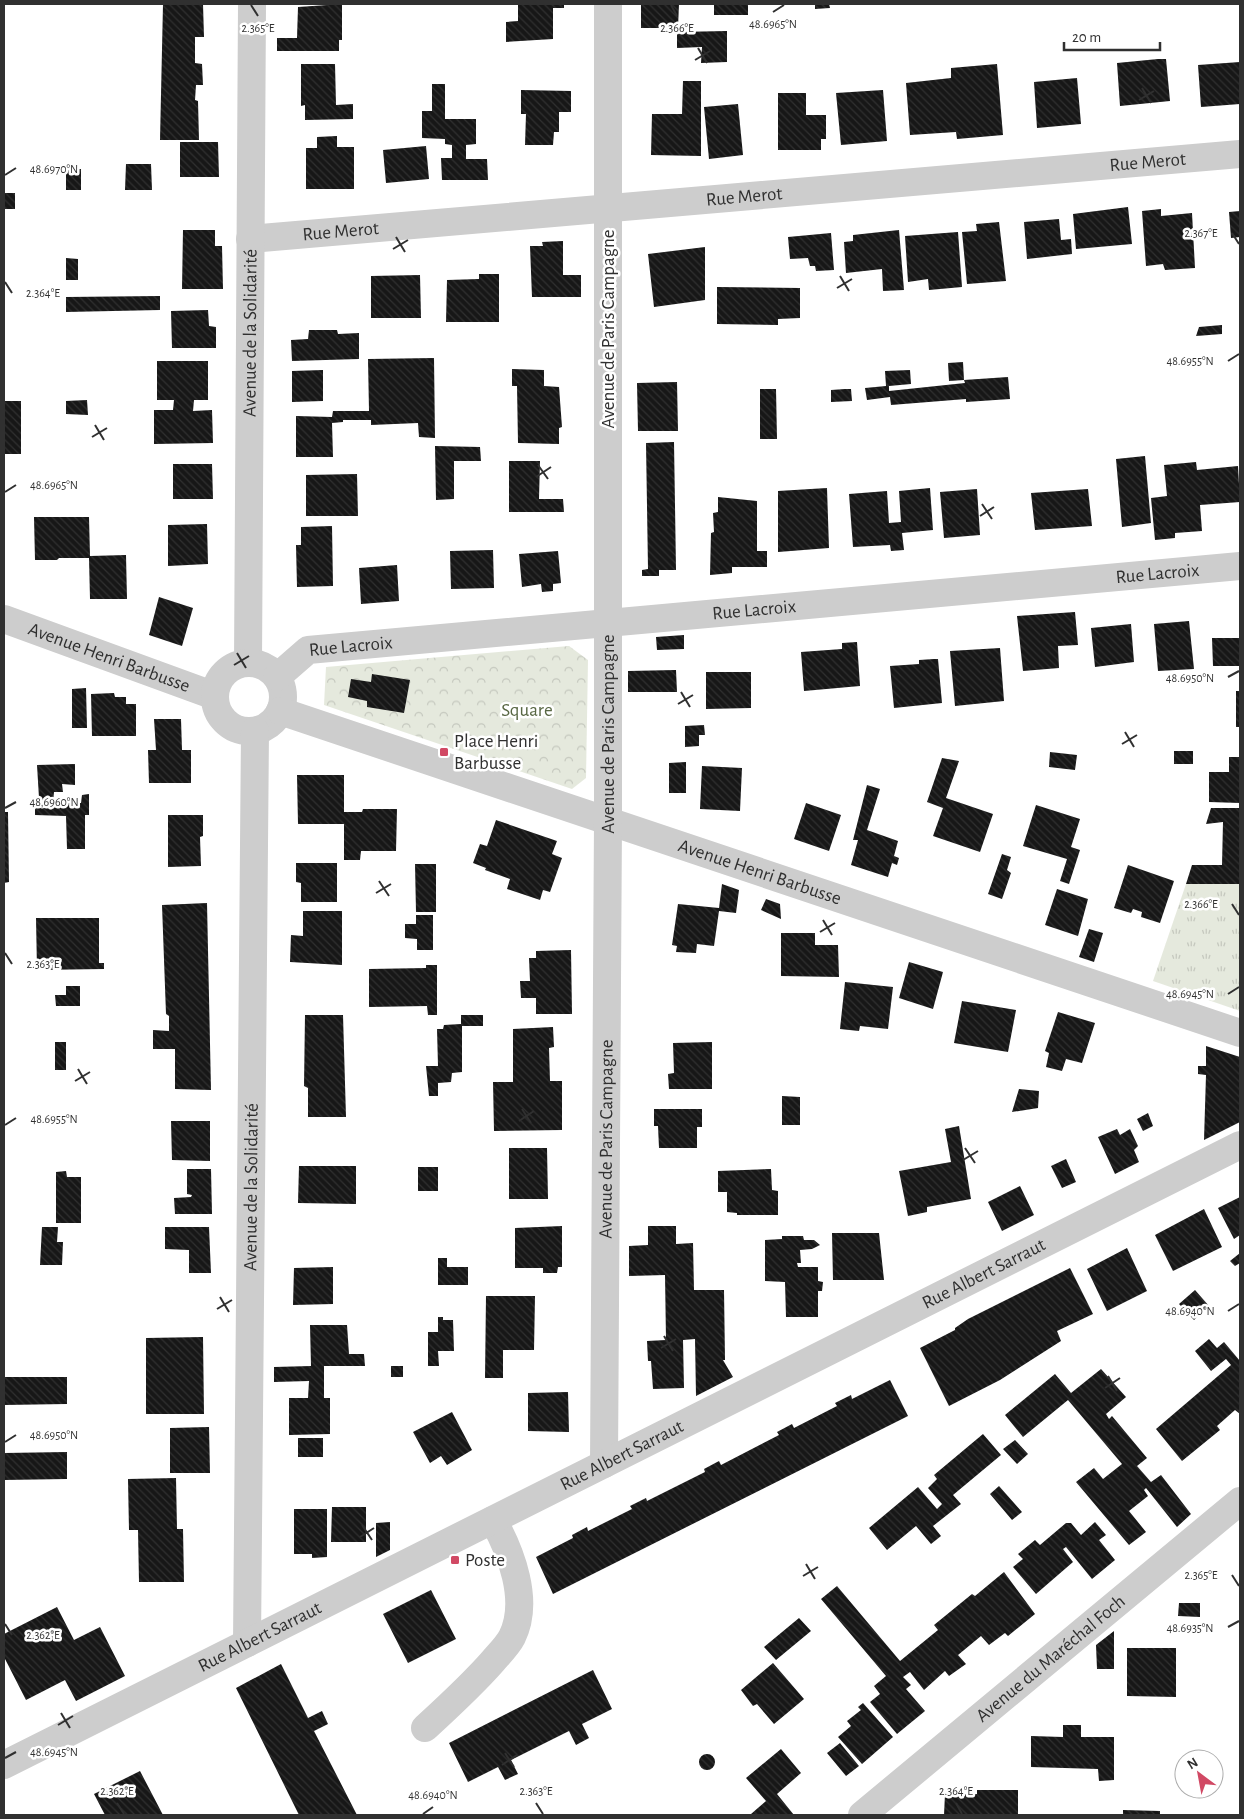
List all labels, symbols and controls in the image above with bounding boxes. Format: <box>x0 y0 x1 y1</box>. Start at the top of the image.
text: 48.6965°N <box>749 18 797 30</box>
scale bar <box>1064 20 1160 52</box>
text: 2.365°E <box>241 22 275 34</box>
text: 2.366°E <box>660 22 694 34</box>
text: 20 m <box>1072 30 1101 45</box>
street label: Rue Merot <box>1109 149 1187 175</box>
text: 48.6970°N <box>30 163 78 175</box>
street label: Rue Merot <box>705 184 783 209</box>
street label: Rue Merot <box>302 218 380 244</box>
text: 2.367°E <box>1184 227 1218 239</box>
street label: Avenue de Paris Campagne <box>599 229 618 429</box>
street label: Avenue de la Solidarité <box>240 249 260 417</box>
text: 2.364°E <box>26 287 60 299</box>
text: 48.6955°N <box>1166 355 1214 367</box>
text: 48.6965°N <box>30 479 78 491</box>
street label: Rue Lacroix <box>1115 560 1200 587</box>
street label: Rue Lacroix <box>711 597 797 623</box>
street label: Avenue Henri Barbusse <box>26 619 193 696</box>
street label: Rue Lacroix <box>308 633 393 659</box>
street label: Avenue de Paris Campagne <box>598 634 618 834</box>
text: 48.6950°N <box>1166 672 1214 684</box>
park label: Square <box>501 701 553 720</box>
place label: Place Henri Barbusse <box>454 732 538 773</box>
marker: Place Henri Barbusse <box>438 746 450 758</box>
text: 48.6960°N <box>29 796 79 808</box>
street label: Avenue Henri Barbusse <box>676 836 844 908</box>
text: 2.366°E <box>1184 898 1218 910</box>
text: 2.363°E <box>26 958 60 970</box>
text: 48.6945°N <box>1166 988 1214 1000</box>
street label: Avenue de Paris Campagne <box>596 1039 616 1239</box>
street label: Avenue de la Solidarité <box>241 1103 261 1271</box>
text: 48.6955°N <box>30 1113 78 1125</box>
street label: Rue Albert Sarraut <box>919 1235 1048 1312</box>
text: 48.6940°N <box>1165 1305 1215 1317</box>
street label: Rue Albert Sarraut <box>557 1416 686 1494</box>
text: 48.6950°N <box>30 1429 78 1441</box>
place label: Poste <box>465 1551 505 1570</box>
marker: Poste <box>449 1554 461 1566</box>
text: 2.365°E <box>1184 1569 1218 1581</box>
street label: Avenue du Maréchal Foch <box>972 1591 1129 1726</box>
street label: Rue Albert Sarraut <box>195 1598 324 1676</box>
text: 48.6935°N <box>1166 1622 1214 1634</box>
text: 2.362°E <box>26 1629 60 1641</box>
text: 48.6945°N <box>30 1746 78 1758</box>
north arrow <box>1174 1749 1224 1799</box>
text: N <box>1185 1755 1200 1772</box>
text: 2.362°E <box>100 1785 134 1797</box>
text: 2.363°E <box>519 1785 553 1797</box>
text: 2.364°E <box>939 1785 973 1797</box>
text: 48.6940°N <box>408 1789 458 1801</box>

